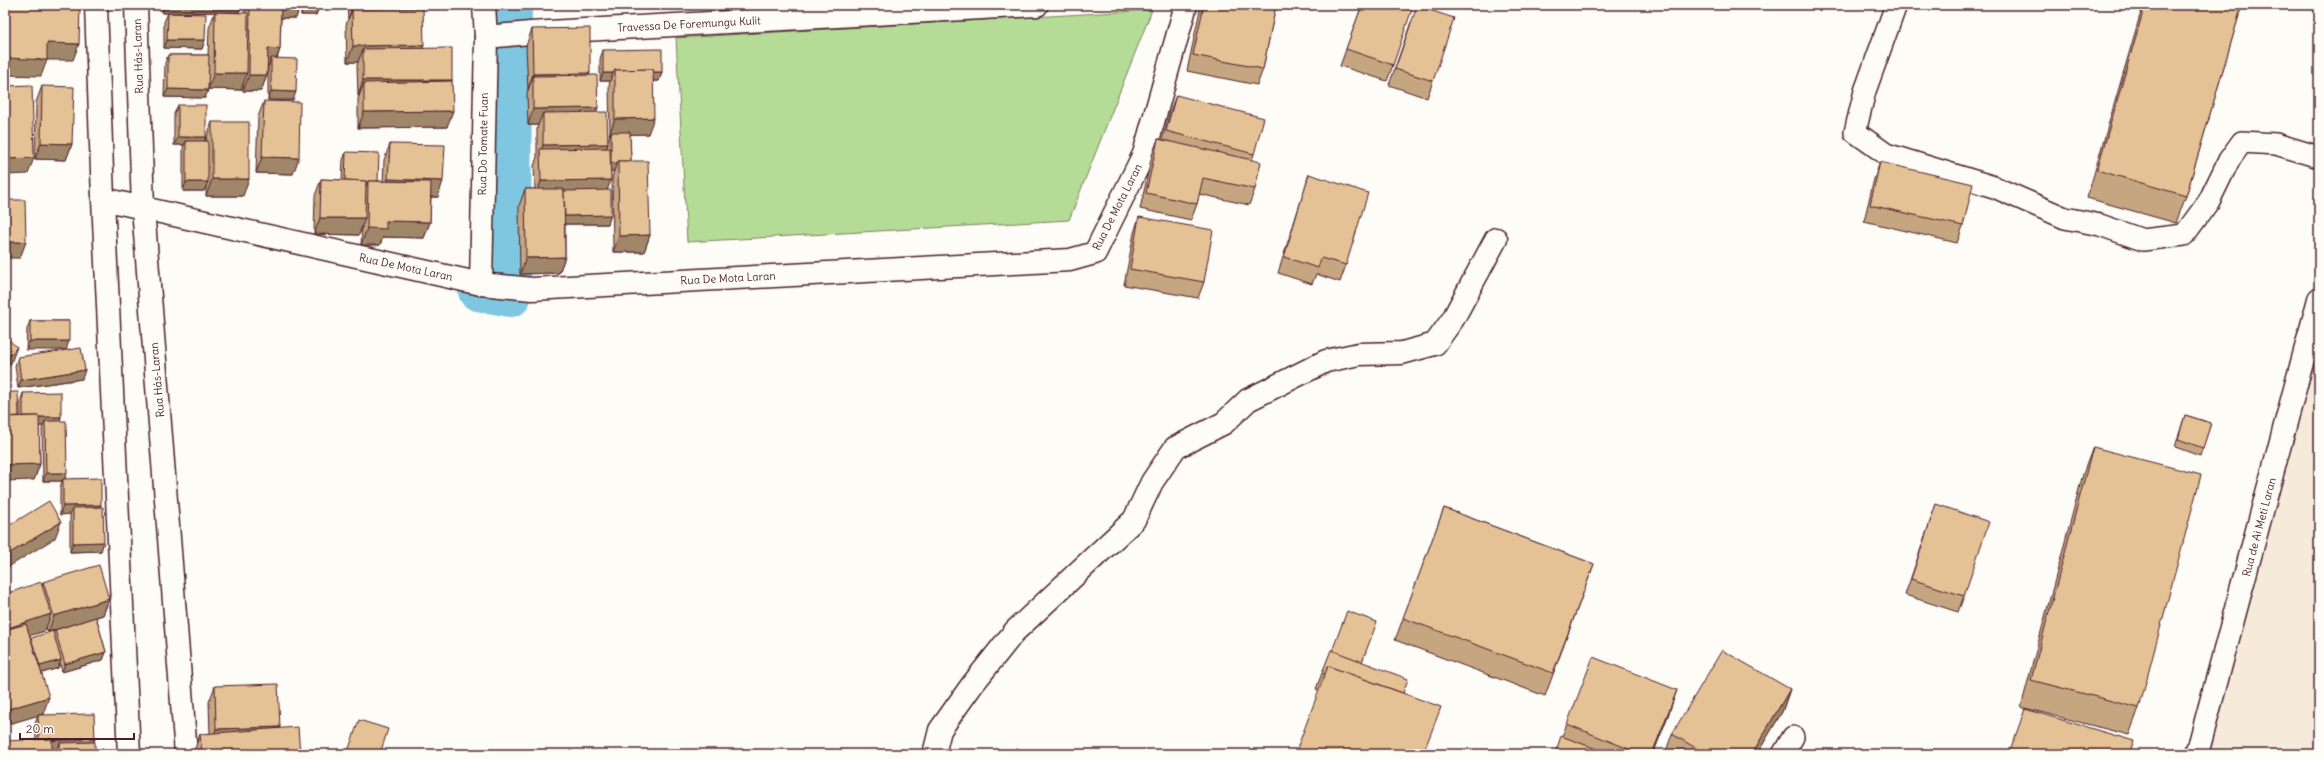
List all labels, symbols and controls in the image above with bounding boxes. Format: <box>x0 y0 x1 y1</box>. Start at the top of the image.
street label: Travessa De Foremungu Kulit <box>617 13 761 35</box>
street label: Rua Hás-Laran <box>130 18 146 94</box>
street label: Rua Do Tomate Fuan <box>475 92 491 196</box>
street label: Rua De Mota Laran <box>1089 161 1145 253</box>
street label: Rua De Mota Laran <box>358 250 454 284</box>
street label: Rua De Mota Laran <box>680 269 776 287</box>
street label: Rua Hás-Laran <box>147 342 167 418</box>
street label: Rua de Ai Meti Laran <box>2239 476 2279 578</box>
scale bar <box>20 715 134 741</box>
text: 20 m <box>26 721 54 736</box>

